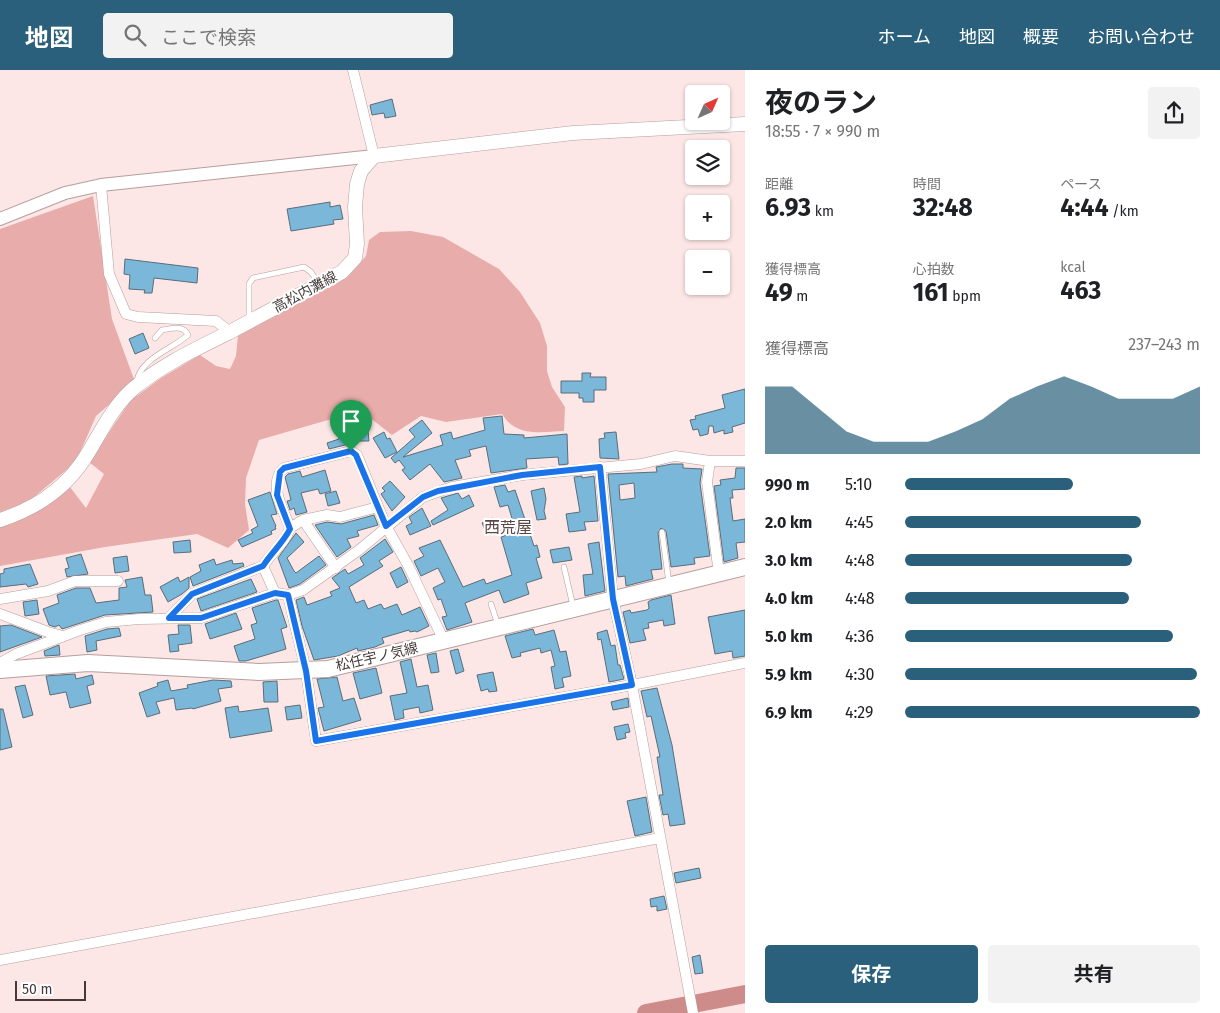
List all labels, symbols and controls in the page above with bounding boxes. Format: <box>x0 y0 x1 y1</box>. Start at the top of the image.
search box <box>103 13 453 58</box>
icon: search <box>121 21 149 49</box>
text: 地図 <box>25 24 73 52</box>
text: ここで検索 <box>161 26 256 49</box>
text: ホーム <box>878 26 931 48</box>
text: 地図 <box>959 26 995 48</box>
text: 概要 <box>1023 26 1059 48</box>
text: お問い合わせ <box>1087 26 1195 48</box>
north arrow <box>685 85 730 130</box>
map controls <box>685 85 730 295</box>
text: 夜のラン <box>765 86 877 119</box>
button: share <box>1148 87 1200 139</box>
text: 18:55 · 7 × 990 m <box>765 122 880 141</box>
button: layers <box>685 140 730 185</box>
text: 距離 <box>765 176 793 193</box>
text: 時間 <box>913 176 941 193</box>
text: ペース <box>1060 176 1102 193</box>
text: 6.93 <box>765 193 811 223</box>
text: 32:48 <box>913 193 973 223</box>
text: 4:44 <box>1060 193 1109 223</box>
button: + <box>685 195 730 240</box>
text: km <box>811 203 834 220</box>
text: /km <box>1109 203 1139 220</box>
button: − <box>685 250 730 295</box>
text: kcal <box>1060 259 1086 276</box>
text: 獲得標高 <box>765 261 821 278</box>
text: 心拍数 <box>913 261 955 278</box>
street label: 高松内灘線 <box>270 268 340 316</box>
text: 463 <box>1060 276 1101 306</box>
text: 49 <box>765 278 793 308</box>
text: 161 <box>913 278 949 308</box>
text: m <box>793 288 808 305</box>
text: bpm <box>949 288 981 305</box>
text: 237–243 m <box>1128 335 1200 354</box>
text: 獲得標高 <box>765 339 829 358</box>
pin <box>330 400 372 451</box>
icon: arrive <box>337 407 365 435</box>
text: 990 m <box>765 475 810 494</box>
text: 5:10 <box>845 475 872 494</box>
text: 2.0 km <box>765 513 812 532</box>
text: 4:45 <box>845 513 874 532</box>
district label: 西荒屋 <box>484 518 532 537</box>
text: 3.0 km <box>765 551 812 570</box>
text: 4:48 <box>845 551 875 570</box>
text: 4.0 km <box>765 589 813 608</box>
text: 4:48 <box>845 589 875 608</box>
text: 5.0 km <box>765 627 813 646</box>
text: 4:36 <box>845 627 874 646</box>
street label: 松任宇ノ気線 <box>334 639 420 675</box>
text: 5.9 km <box>765 665 812 684</box>
text: 4:30 <box>845 665 874 684</box>
text: 6.9 km <box>765 703 813 722</box>
text: 4:29 <box>845 703 874 722</box>
button: 保存 <box>765 945 978 1003</box>
button: 共有 <box>988 945 1200 1003</box>
scale bar <box>15 978 86 1001</box>
text: 50 m <box>22 981 53 998</box>

